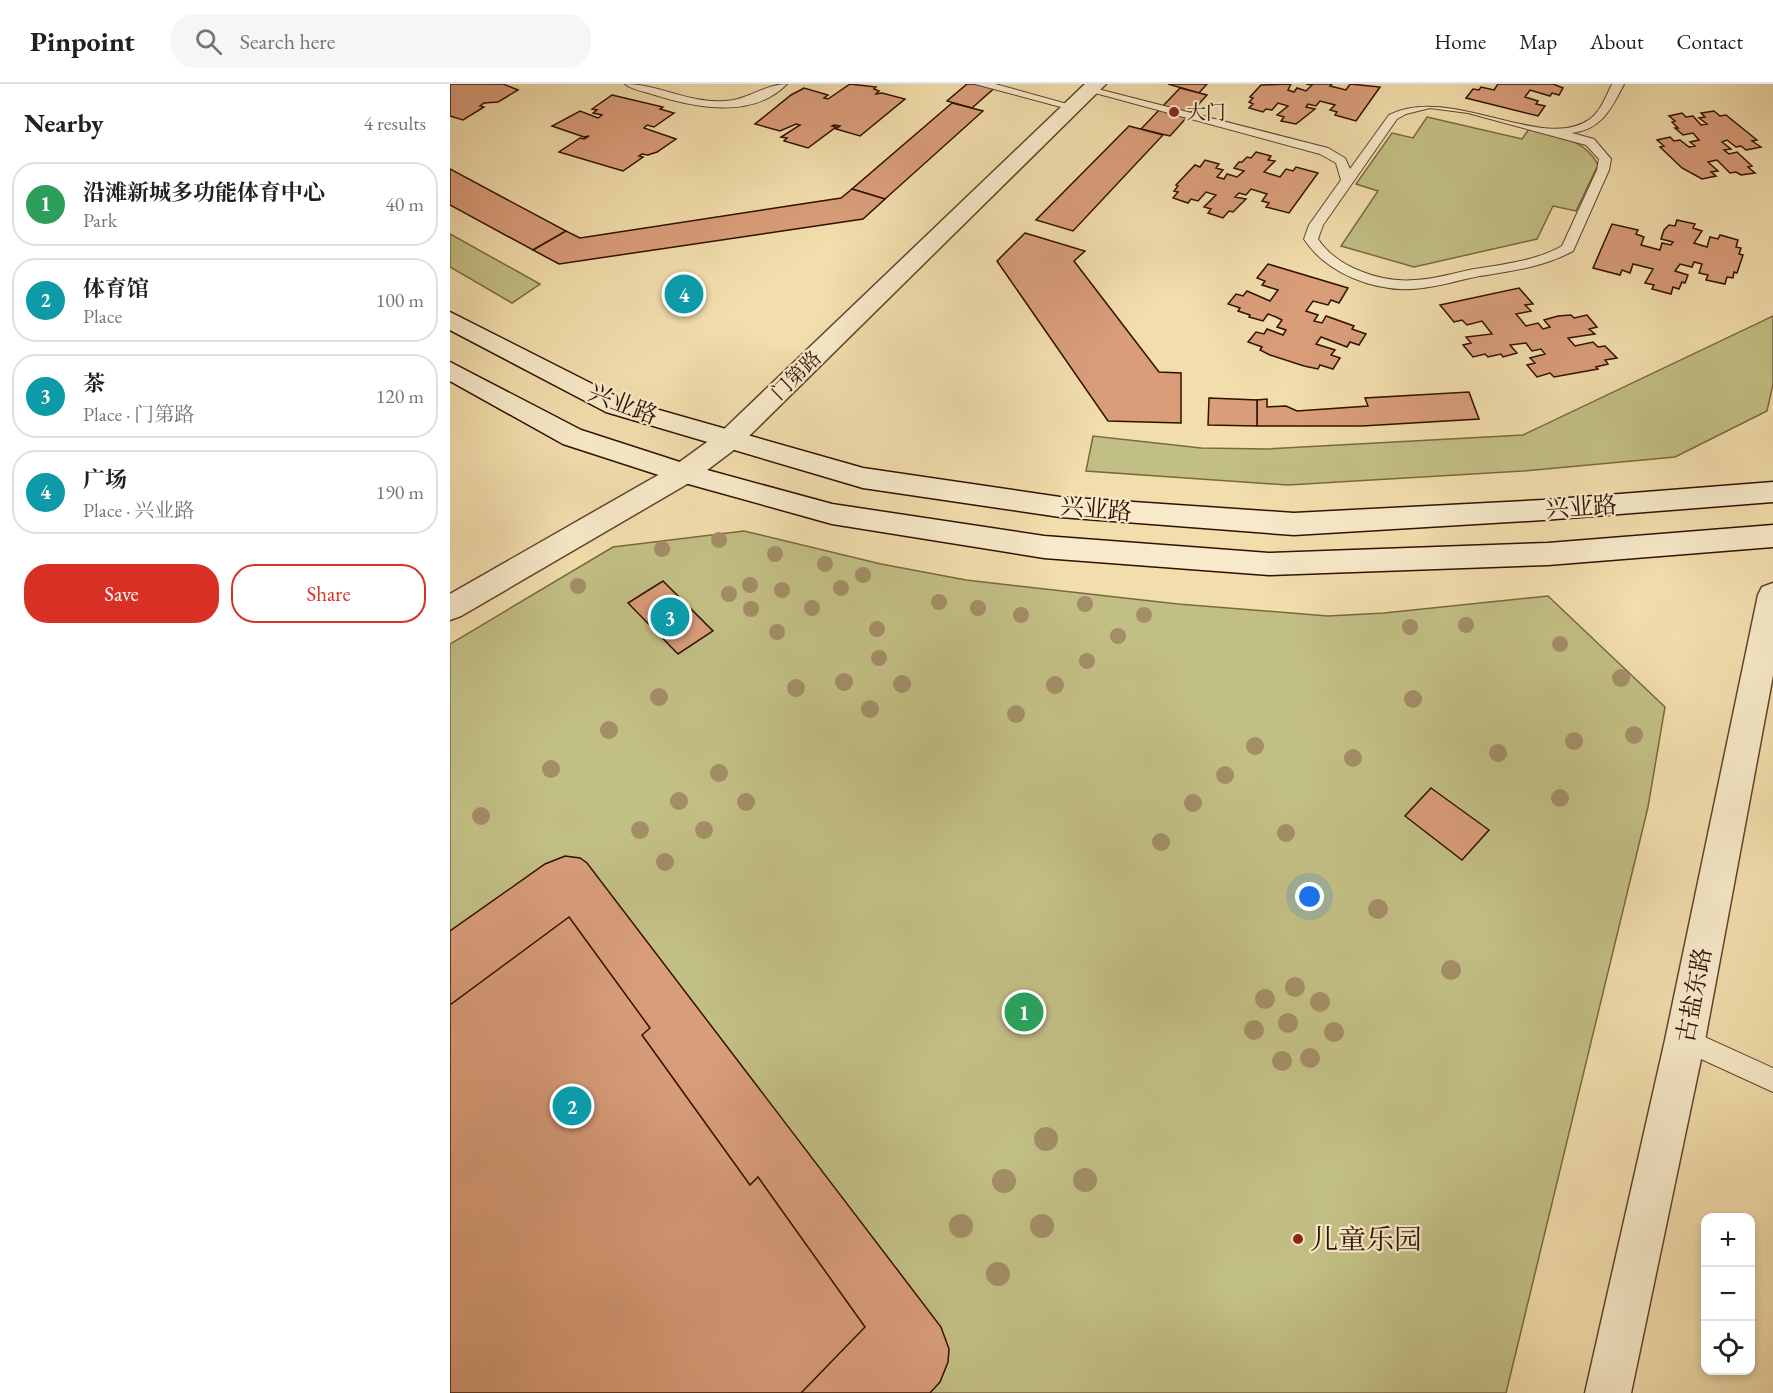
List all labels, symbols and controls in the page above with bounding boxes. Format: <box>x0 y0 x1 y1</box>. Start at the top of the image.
search box <box>171 14 591 68</box>
text: Pinpoint <box>30 23 135 59</box>
icon: search <box>192 25 225 58</box>
text: Search here <box>240 27 335 56</box>
text: Home <box>1434 28 1486 55</box>
text: Map <box>1519 28 1557 55</box>
text: About <box>1590 28 1643 55</box>
text: Contact <box>1676 28 1743 55</box>
place label: 大门 <box>1186 99 1226 125</box>
marker: 大门 <box>1167 105 1181 119</box>
text: Nearby <box>24 106 104 140</box>
text: 4 results <box>363 110 426 136</box>
text: 沿滩新城多功能体育中心 <box>83 178 325 207</box>
text: 1 <box>40 191 51 217</box>
text: 40 m <box>385 191 424 217</box>
text: Park <box>83 207 117 233</box>
pin: 4 <box>664 272 704 316</box>
text: 体育馆 <box>83 274 149 303</box>
text: 2 <box>40 287 51 313</box>
text: 100 m <box>376 287 424 313</box>
text: Place <box>83 303 122 329</box>
street label: 门第路 <box>765 345 827 405</box>
text: 茶 <box>83 369 105 398</box>
street label: 兴业路 <box>584 376 662 431</box>
text: 3 <box>40 383 51 409</box>
text: 120 m <box>376 383 424 409</box>
text: Place · 门第路 <box>83 401 194 427</box>
text: 广场 <box>83 465 127 494</box>
text: 4 <box>40 479 51 505</box>
text: 190 m <box>376 479 424 505</box>
street label: 兴业路 <box>1544 489 1618 524</box>
street label: 兴业路 <box>1059 490 1133 527</box>
text: Place · 兴业路 <box>83 497 194 523</box>
button: Save <box>24 564 219 623</box>
button: Share <box>231 564 426 623</box>
pin: 3 <box>650 594 690 640</box>
your location <box>1295 882 1324 911</box>
street label: 古盐东路 <box>1669 945 1718 1045</box>
pin: 1 <box>1004 990 1044 1034</box>
pin: 2 <box>552 1084 592 1128</box>
map controls <box>1701 1213 1755 1375</box>
button: + <box>1701 1213 1755 1267</box>
place label: 儿童乐园 <box>1310 1221 1422 1257</box>
marker: 儿童乐园 <box>1291 1232 1305 1246</box>
button: − <box>1701 1267 1755 1321</box>
button: locate <box>1701 1321 1755 1375</box>

